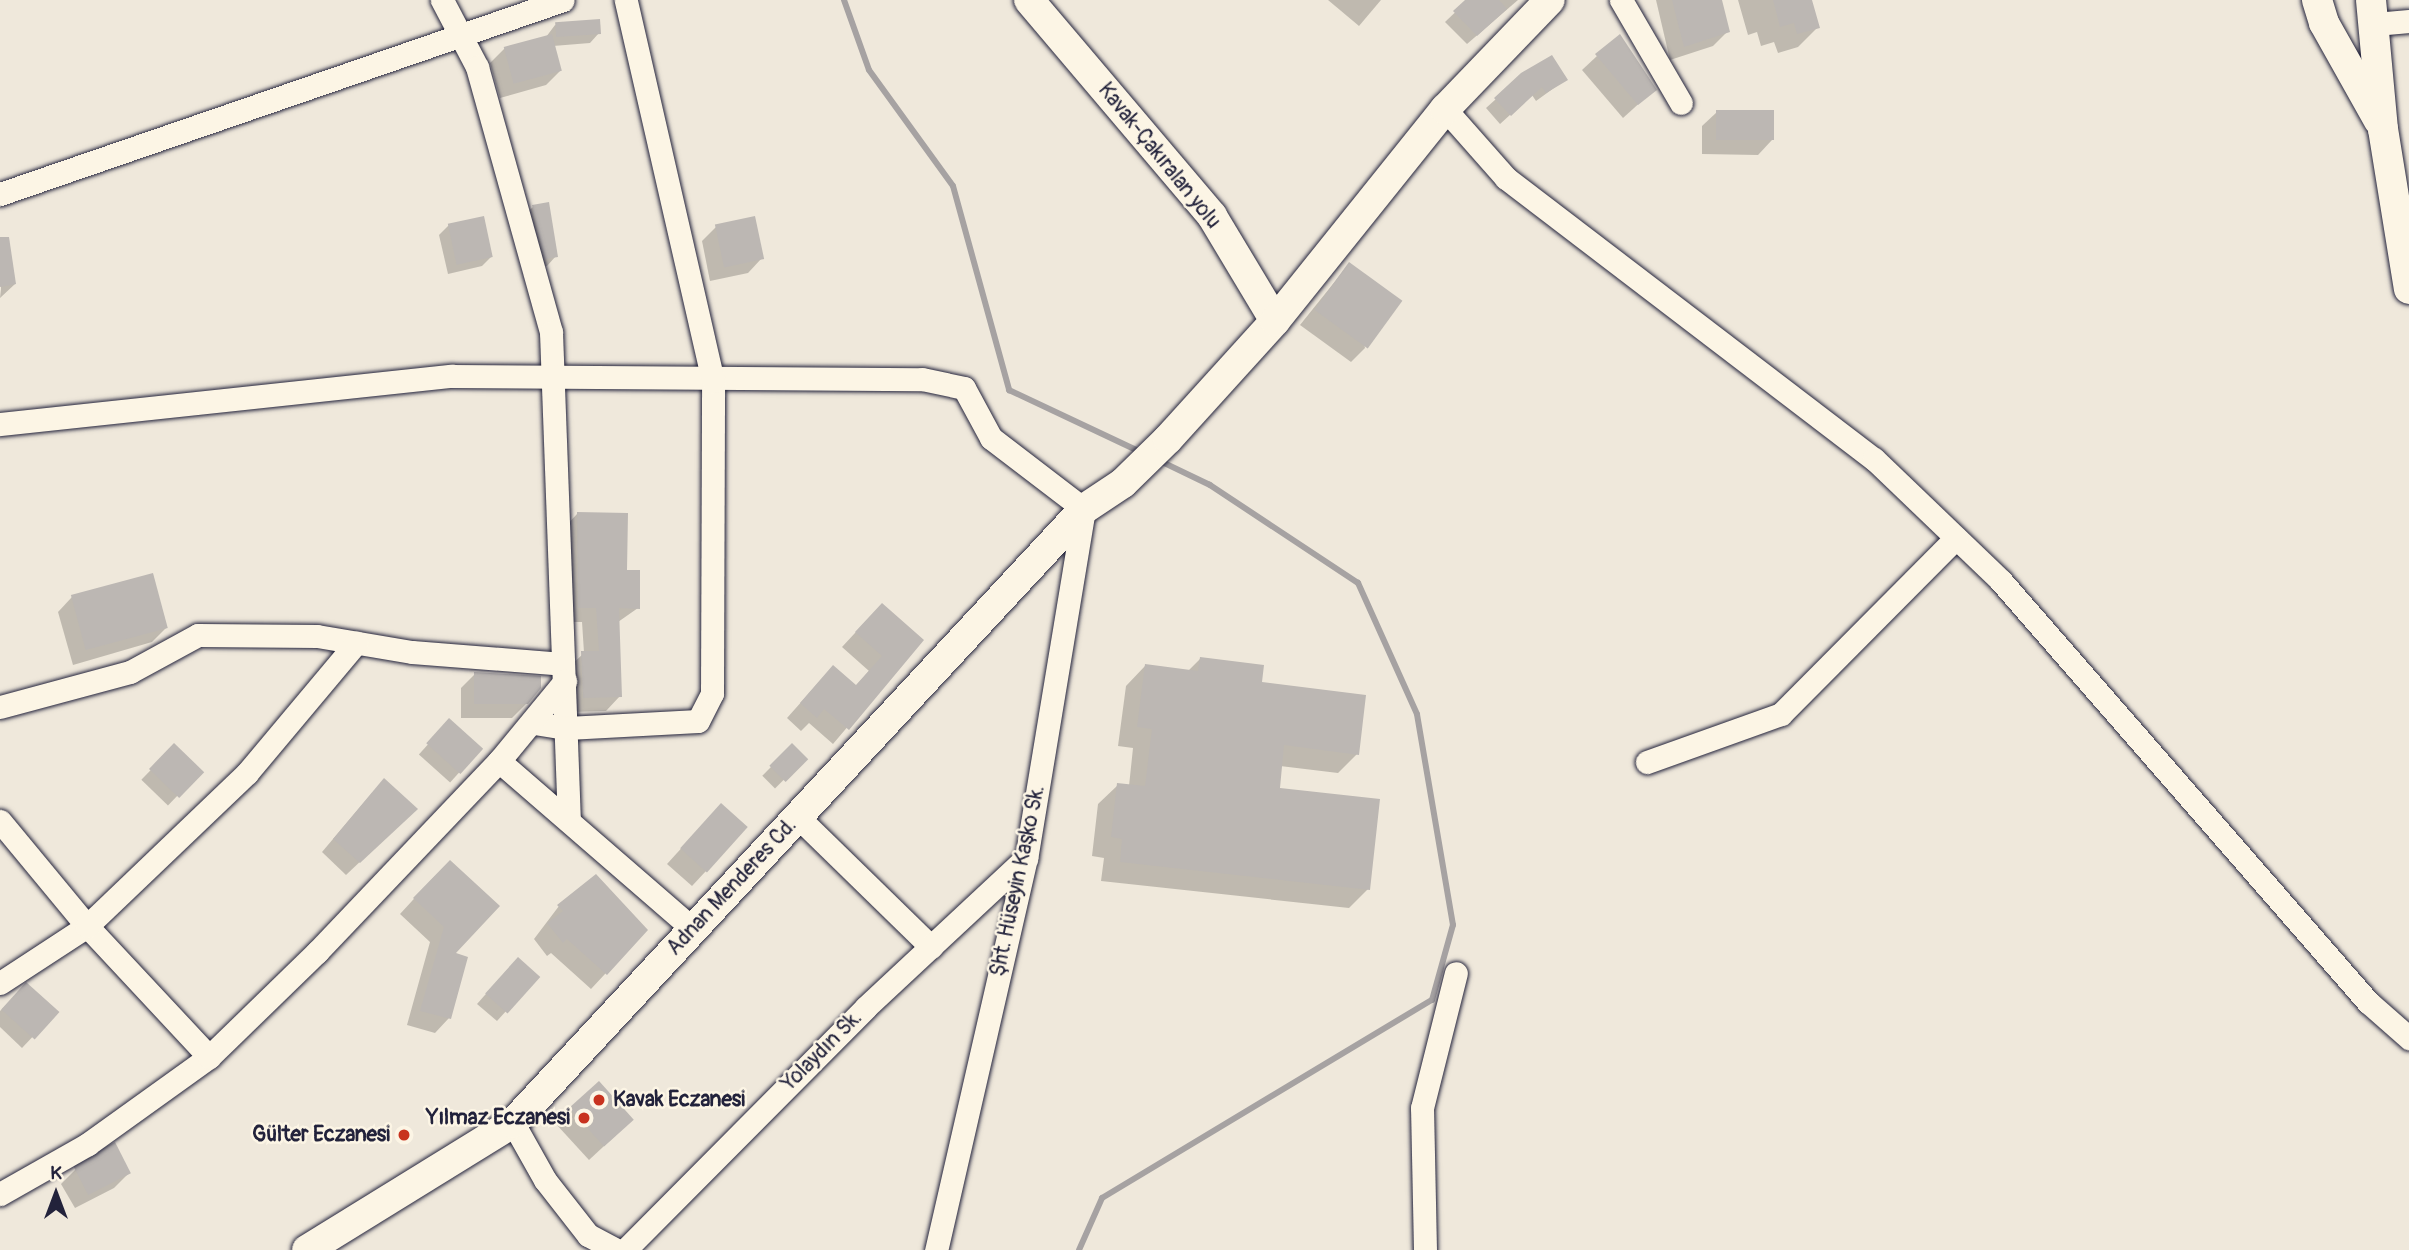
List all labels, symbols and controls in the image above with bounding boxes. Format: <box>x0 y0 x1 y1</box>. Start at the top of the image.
street label: Kavak-Çakıralan yolu <box>1092 78 1226 234</box>
street label: Şht. Hüseyin Kaşko Sk. <box>985 783 1051 979</box>
street label: Adnan Menderes Cd. <box>662 813 802 961</box>
street label: Yolaydın Sk. <box>777 1006 867 1096</box>
place label: Kavak Eczanesi <box>613 1087 745 1113</box>
marker: Kavak Eczanesi <box>591 1092 607 1108</box>
place label: Yılmaz Eczanesi <box>426 1105 570 1131</box>
marker: Yılmaz Eczanesi <box>576 1110 592 1126</box>
place label: Gülter Eczanesi <box>252 1122 390 1148</box>
marker: Gülter Eczanesi <box>396 1127 412 1143</box>
north arrow <box>21 1159 91 1229</box>
text: K <box>50 1161 62 1185</box>

